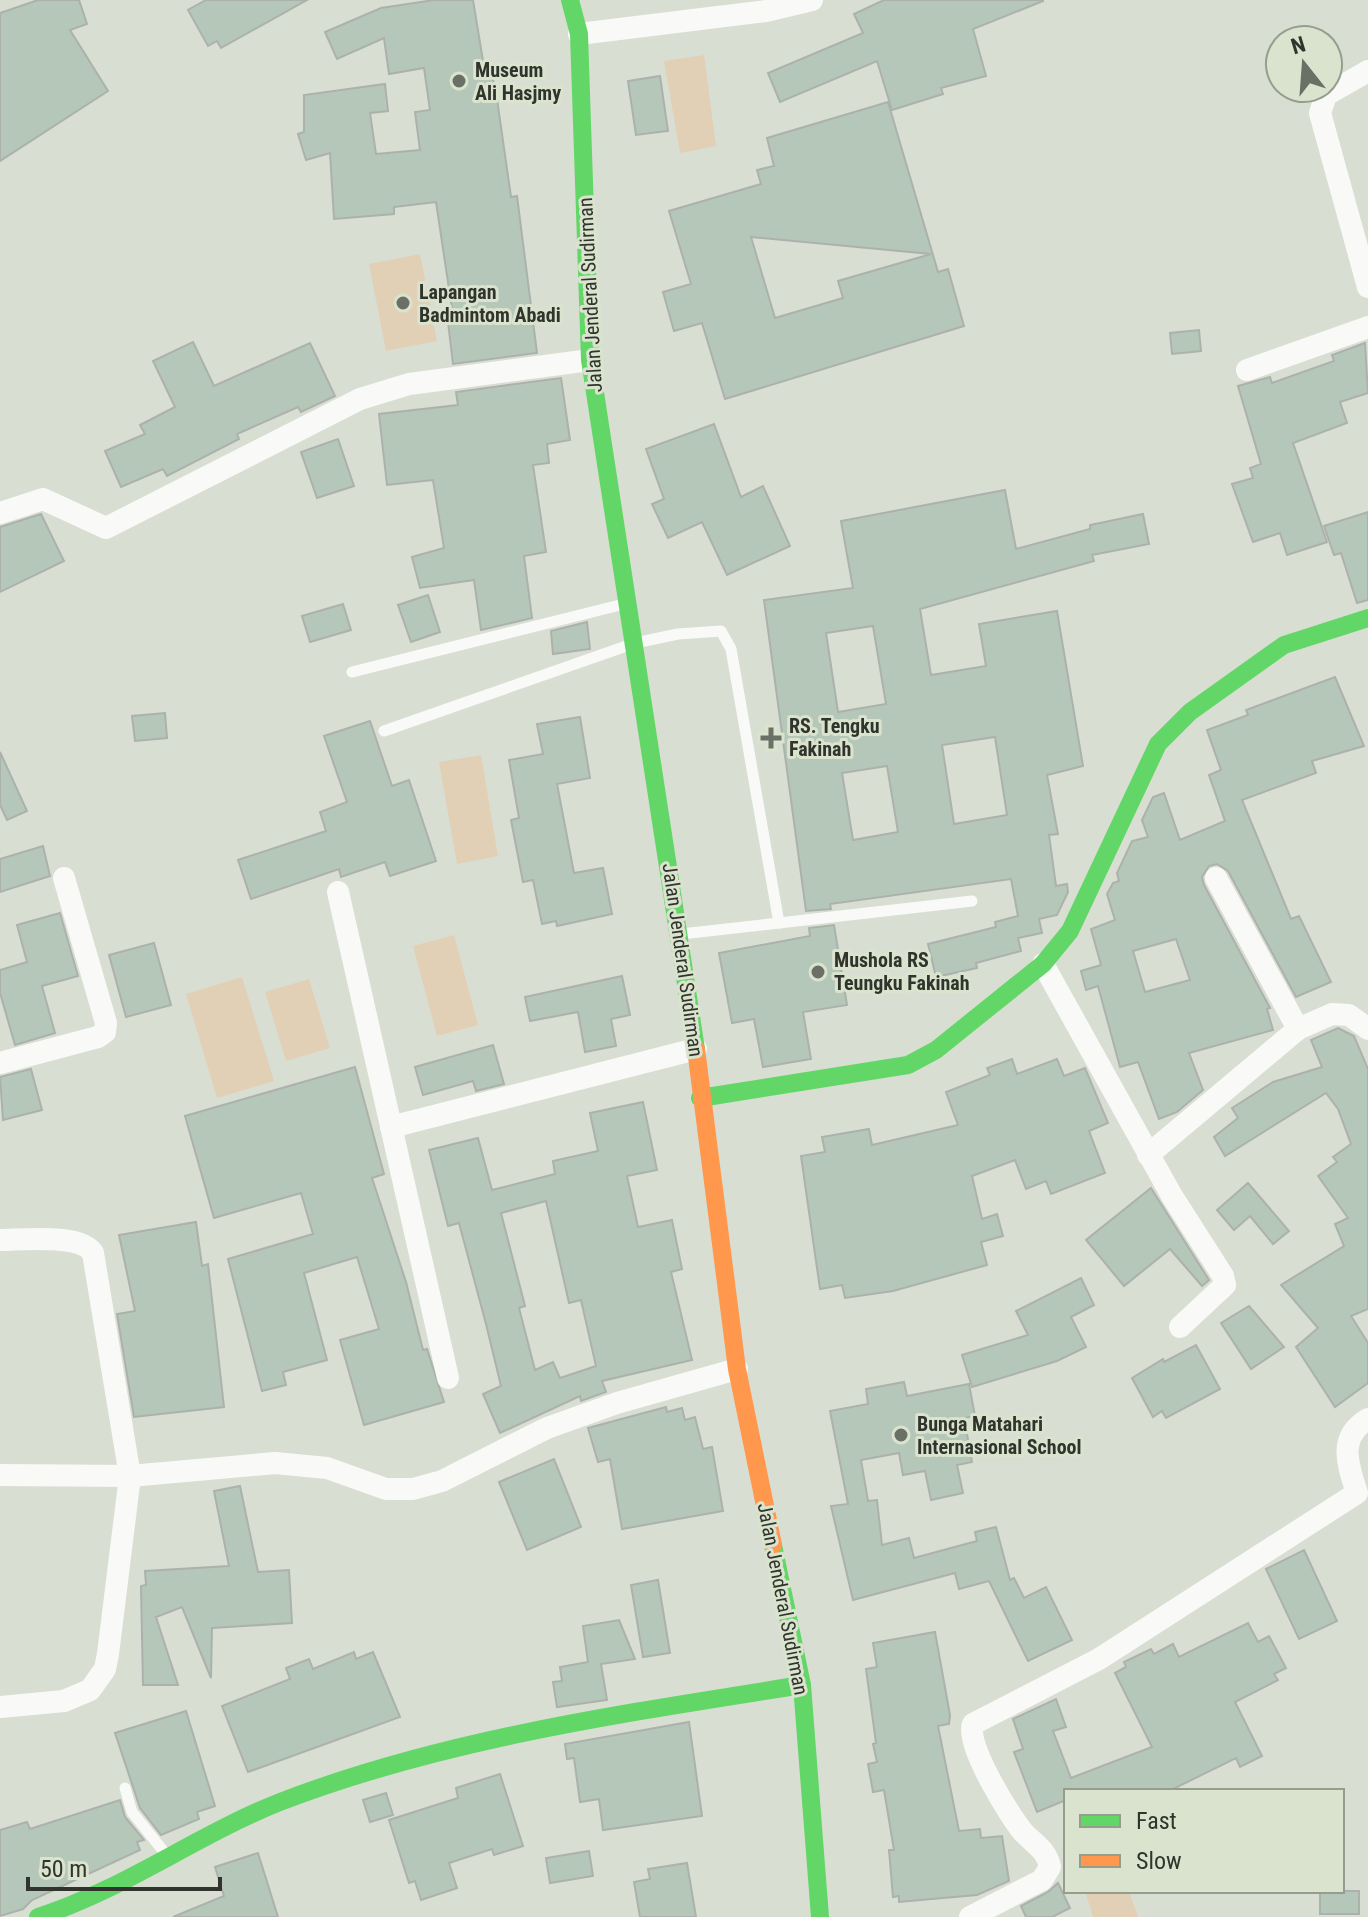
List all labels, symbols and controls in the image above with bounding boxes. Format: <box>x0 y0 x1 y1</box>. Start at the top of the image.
north arrow <box>1264 24 1344 104</box>
text: N <box>1288 31 1308 59</box>
place label: Museum Ali Hasjmy <box>475 58 561 105</box>
marker: Museum Ali Hasjmy <box>450 72 468 90</box>
street label: Jalan Jenderal Sudirman <box>573 197 607 393</box>
place label: Lapangan Badmintom Abadi <box>419 280 561 327</box>
marker: Lapangan Badmintom Abadi <box>394 294 412 312</box>
place label: RS. Tengku Fakinah <box>789 714 880 761</box>
marker: RS. Tengku Fakinah <box>760 727 782 749</box>
street label: Jalan Jenderal Sudirman <box>658 862 708 1058</box>
place label: Mushola RS Teungku Fakinah <box>834 948 970 995</box>
marker: Mushola RS Teungku Fakinah <box>809 963 827 981</box>
place label: Bunga Matahari Internasional School <box>917 1412 1082 1459</box>
marker: Bunga Matahari Internasional School <box>892 1426 910 1444</box>
street label: Jalan Jenderal Sudirman <box>753 1501 813 1697</box>
legend <box>1064 1789 1344 1893</box>
text: Fast <box>1136 1807 1177 1835</box>
scale bar <box>28 1841 220 1891</box>
text: Slow <box>1136 1847 1182 1875</box>
text: 50 m <box>40 1855 87 1883</box>

